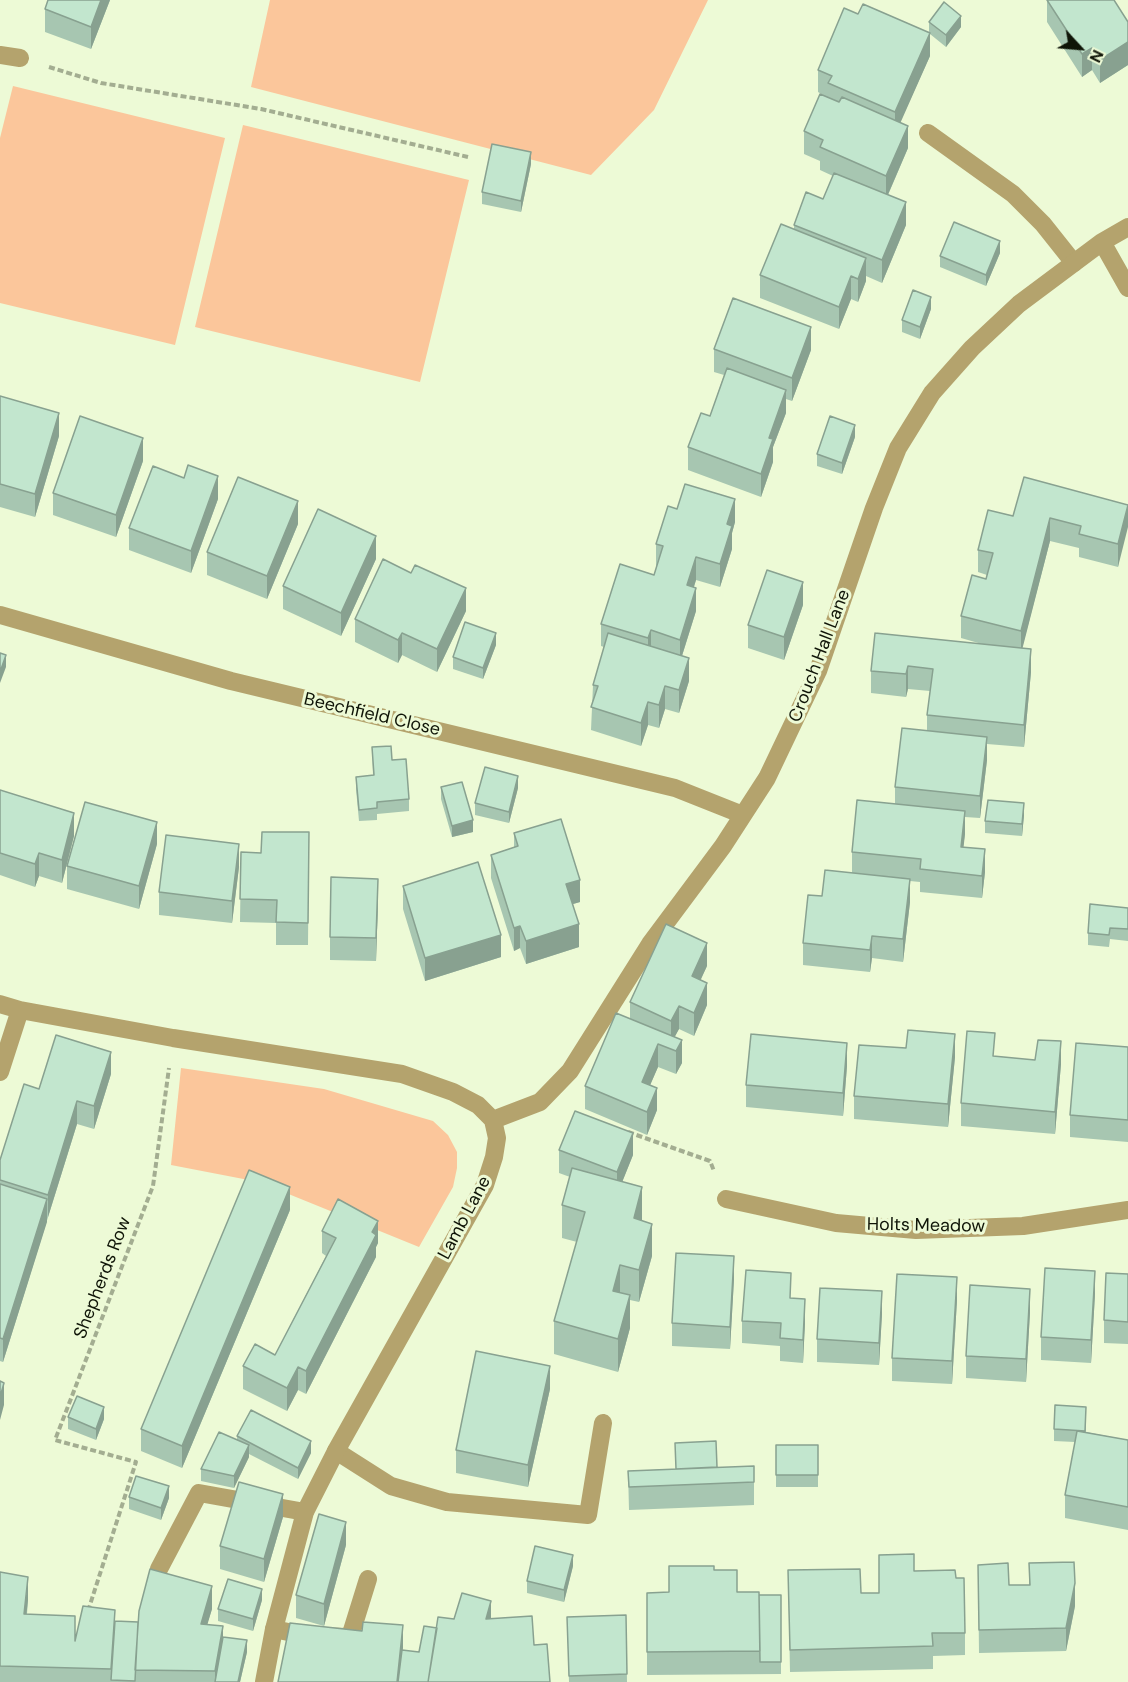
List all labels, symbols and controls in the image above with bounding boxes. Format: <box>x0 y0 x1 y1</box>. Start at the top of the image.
north arrow <box>1050 18 1110 78</box>
text: N <box>1085 46 1109 66</box>
street label: Crouch Hall Lane <box>785 587 855 725</box>
street label: Beechfield Close <box>302 689 442 741</box>
street label: Lamb Lane <box>434 1173 496 1263</box>
street label: Shepherds Row <box>70 1214 136 1342</box>
street label: Holts Meadow <box>867 1214 985 1238</box>

